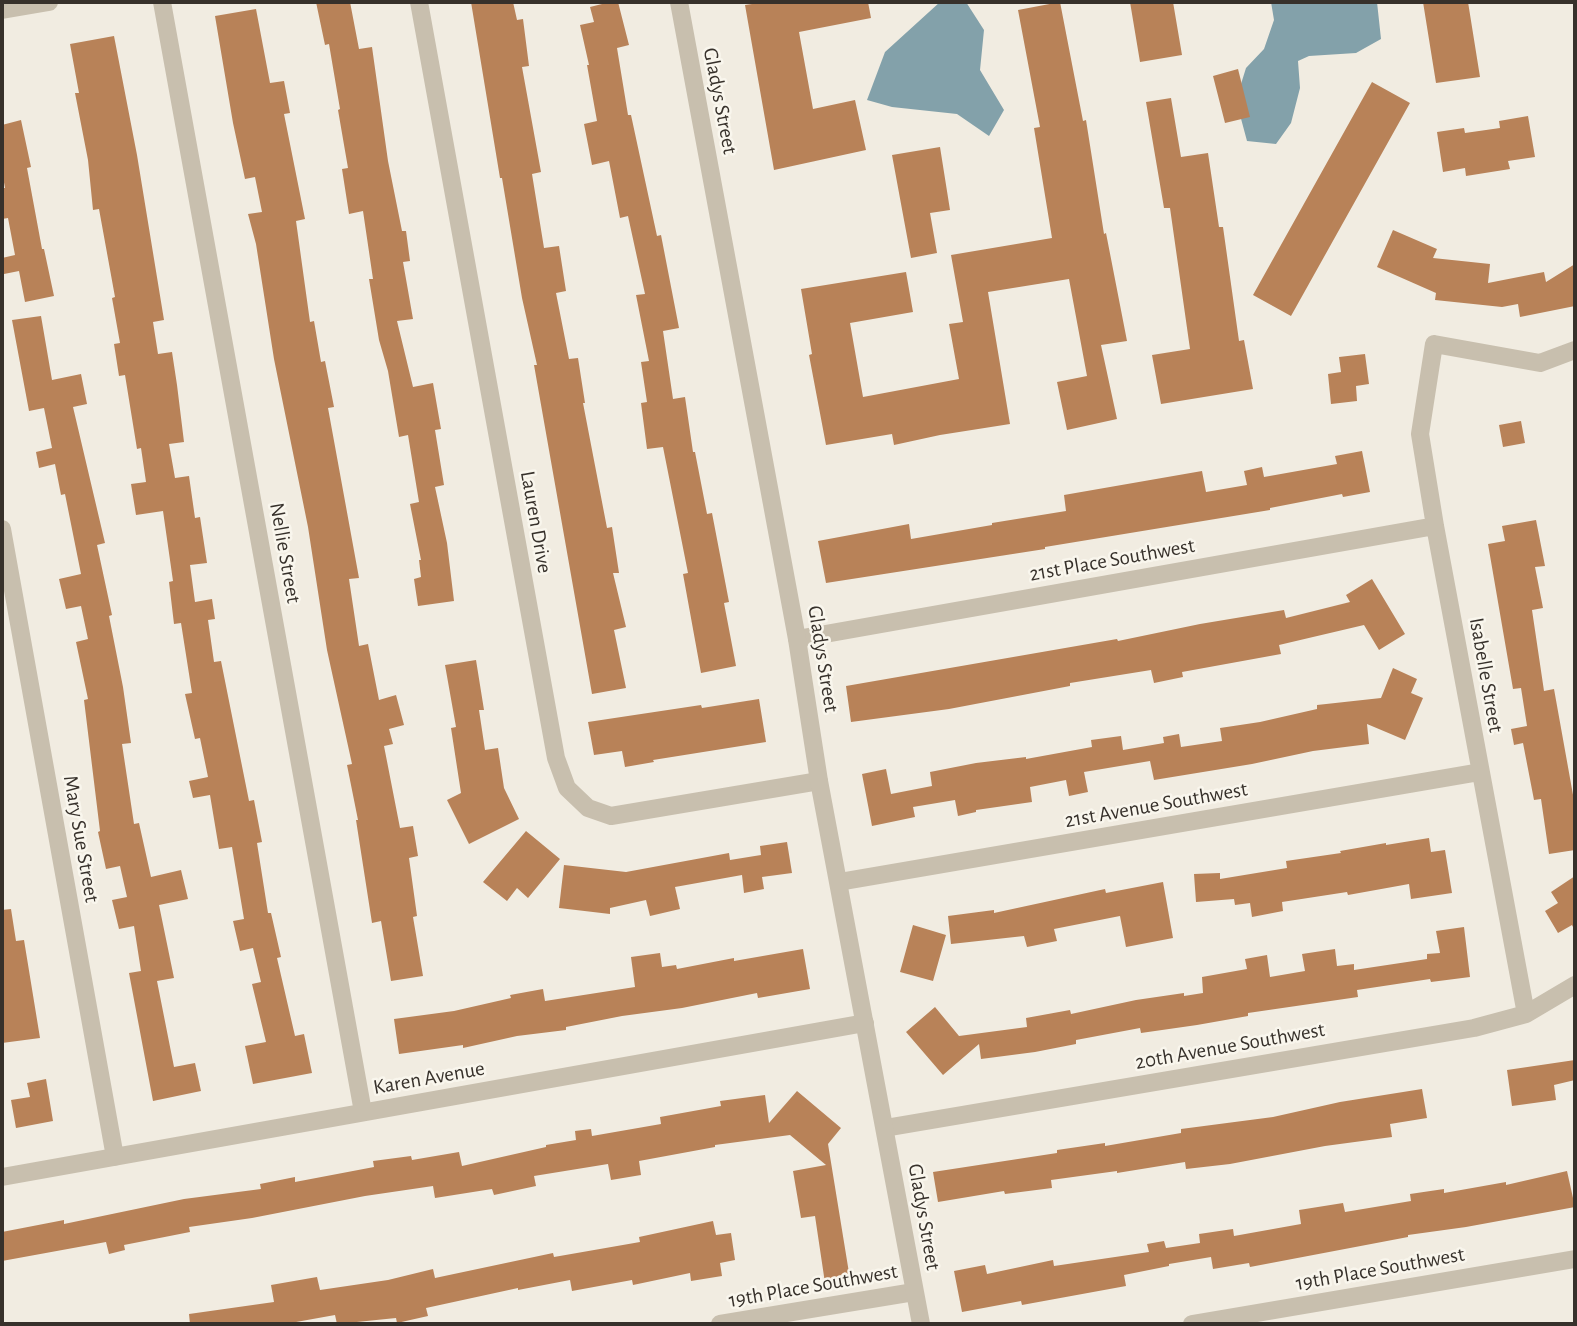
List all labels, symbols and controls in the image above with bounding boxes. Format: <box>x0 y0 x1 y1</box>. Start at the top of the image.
street label: Gladys Street <box>697 46 743 156</box>
street label: Lauren Drive <box>515 469 557 575</box>
street label: Nellie Street <box>264 501 306 605</box>
street label: 21st Place Southwest <box>1027 533 1197 587</box>
street label: Gladys Street <box>802 604 844 714</box>
street label: Isabelle Street <box>1464 616 1508 734</box>
street label: Mary Sue Street <box>57 774 105 904</box>
street label: 21st Avenue Southwest <box>1063 777 1249 833</box>
street label: 20th Avenue Southwest <box>1133 1017 1327 1075</box>
street label: Karen Avenue <box>371 1056 487 1100</box>
street label: Gladys Street <box>902 1162 946 1272</box>
street label: 19th Place Southwest <box>1294 1242 1466 1296</box>
street label: 19th Place Southwest <box>727 1259 899 1313</box>

